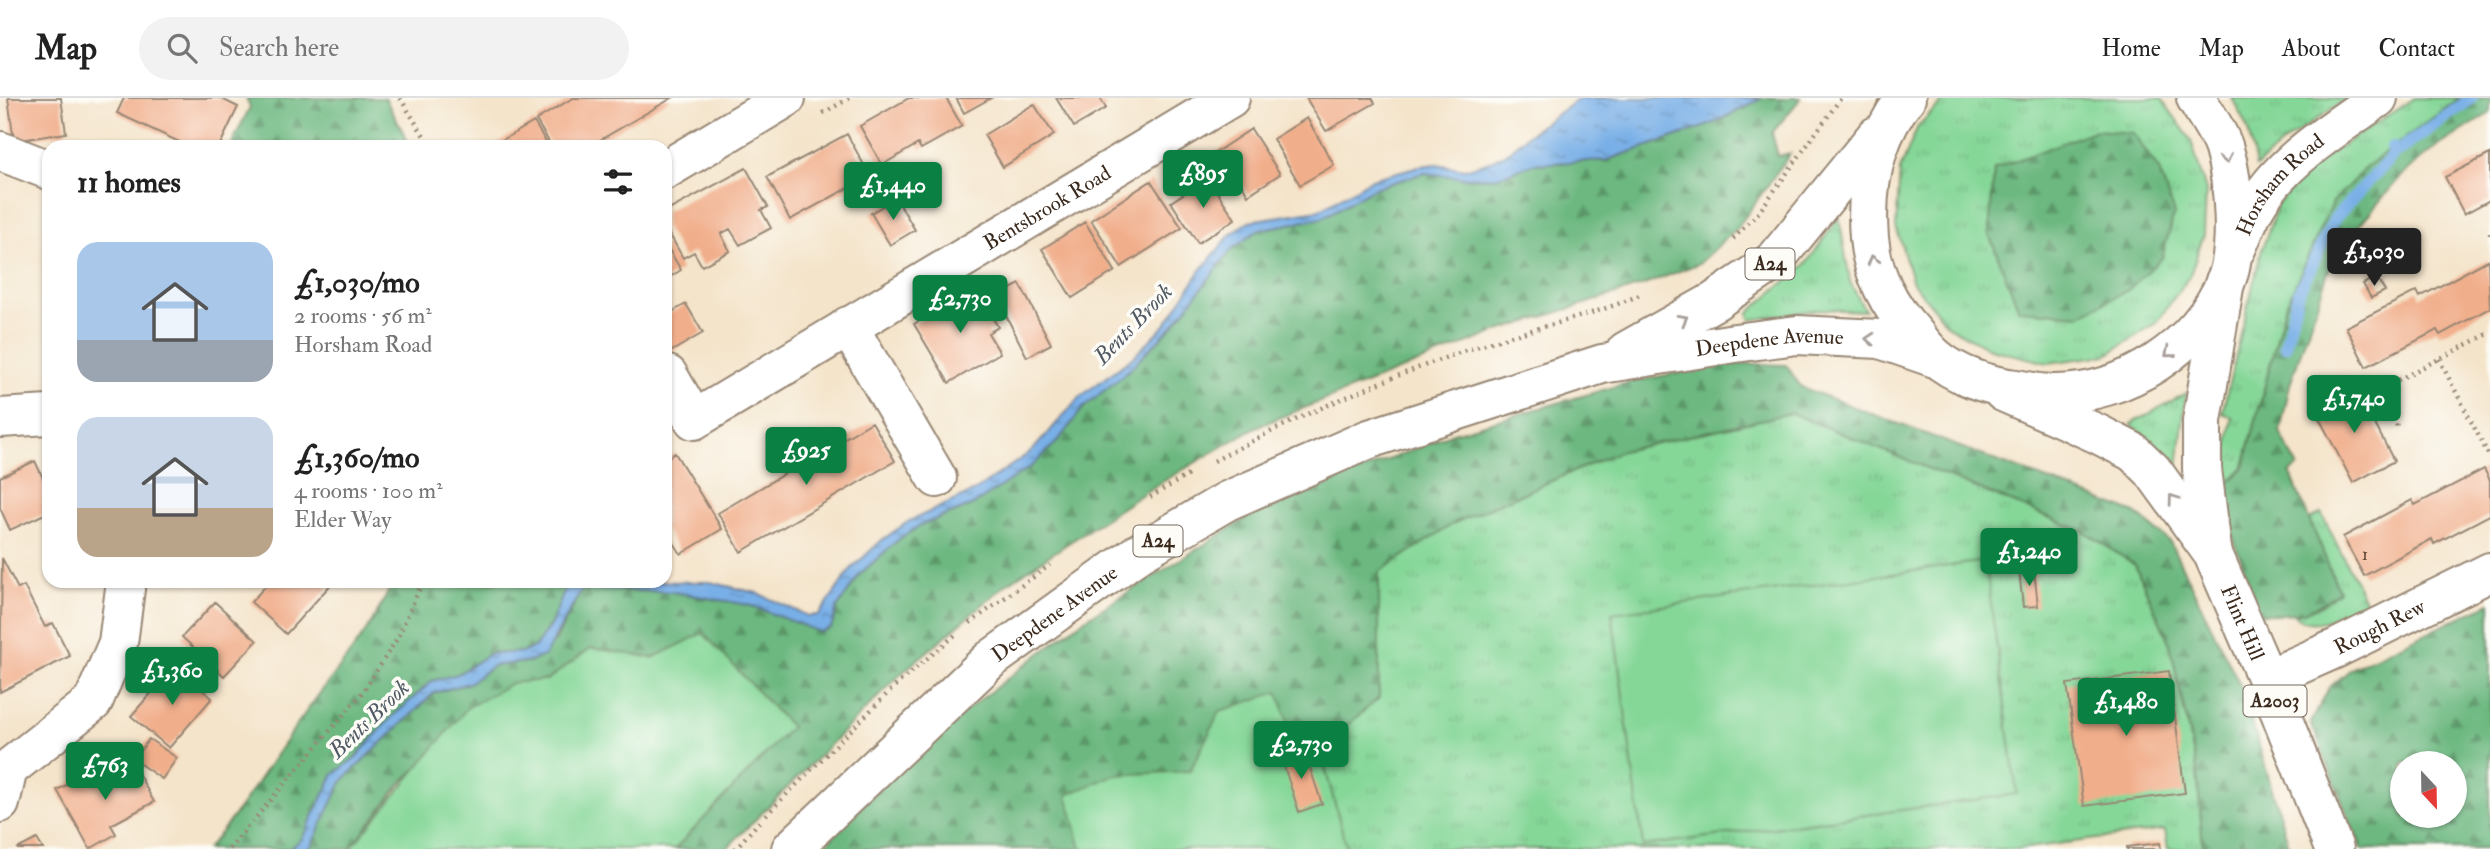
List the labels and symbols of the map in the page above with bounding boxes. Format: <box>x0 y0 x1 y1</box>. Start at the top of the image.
street label: Horsham Road <box>2230 127 2330 240</box>
pin: £895 <box>1162 150 1244 210</box>
one-way arrow <box>2218 153 2233 165</box>
street label: Bentsbrook Road <box>979 159 1116 256</box>
pin: £1,440 <box>836 162 950 222</box>
pin: £1,030 <box>2317 228 2431 288</box>
road number: A24 <box>1746 248 1795 280</box>
one-way arrow <box>1867 255 1882 267</box>
pin: £2,730 <box>903 275 1017 335</box>
water label: Bents Brook <box>1087 277 1179 371</box>
one-way arrow <box>1676 314 1689 327</box>
street label: Deepdene Avenue <box>1693 321 1844 363</box>
one-way arrow <box>1864 332 1875 347</box>
one-way arrow <box>2164 345 2176 358</box>
pin: £1,740 <box>2297 376 2411 435</box>
pin: £925 <box>765 428 847 487</box>
one-way arrow <box>2169 494 2181 507</box>
road number: A24 <box>1134 526 1182 556</box>
pin: £1,240 <box>1972 528 2086 588</box>
house number: 1 <box>2362 543 2368 566</box>
street label: Deepdene Avenue <box>986 559 1123 668</box>
street label: Flint Hill <box>2214 581 2271 665</box>
street label: Rough Rew <box>2329 592 2430 661</box>
pin: £1,360 <box>115 648 229 707</box>
water label: Bents Brook <box>322 673 416 765</box>
pin: £1,480 <box>2069 678 2183 738</box>
road number: A2003 <box>2244 686 2306 716</box>
pin: £2,730 <box>1244 722 1358 781</box>
pin: £763 <box>64 742 146 802</box>
north arrow <box>2390 751 2468 828</box>

